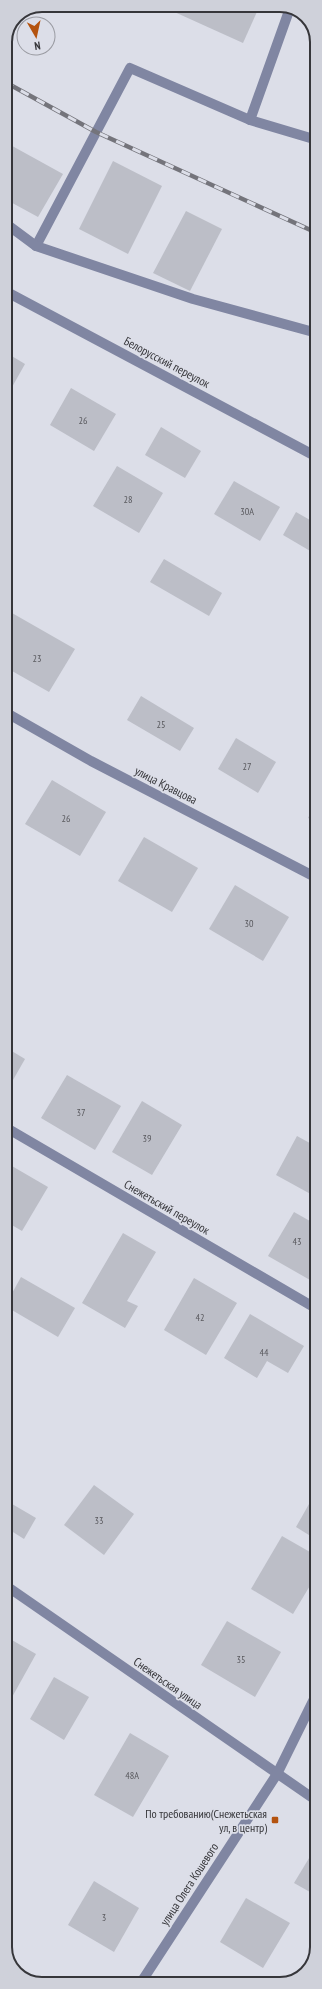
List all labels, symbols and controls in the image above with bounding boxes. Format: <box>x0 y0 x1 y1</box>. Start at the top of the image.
north arrow <box>16 16 56 56</box>
text: N <box>33 38 42 53</box>
street label: Белорусский переулок <box>122 333 213 391</box>
house number: 26 <box>79 414 88 427</box>
house number: 28 <box>124 493 133 506</box>
house number: 30А <box>240 505 254 518</box>
house number: 23 <box>33 652 42 665</box>
house number: 25 <box>157 718 166 731</box>
house number: 27 <box>243 760 252 773</box>
street label: улица Кравцова <box>132 763 200 807</box>
house number: 26 <box>62 812 71 825</box>
house number: 30 <box>245 917 254 930</box>
house number: 37 <box>77 1106 86 1119</box>
house number: 39 <box>143 1132 152 1145</box>
street label: Снежетьский переулок <box>122 1176 213 1238</box>
house number: 43 <box>293 1235 302 1248</box>
house number: 42 <box>196 1311 205 1324</box>
house number: 44 <box>260 1346 269 1359</box>
house number: 33 <box>95 1514 104 1527</box>
house number: 35 <box>237 1653 246 1666</box>
street label: Снежетьская улица <box>131 1654 205 1712</box>
house number: 48А <box>125 1769 139 1782</box>
place label: По требованию(Снежетьская ул, в центр) <box>145 1806 267 1835</box>
marker: По требованию(Снежетьская ул, в центр) <box>270 1815 280 1825</box>
street label: улица Олега Кошевого <box>157 1840 221 1928</box>
house number: 3 <box>102 1911 106 1924</box>

